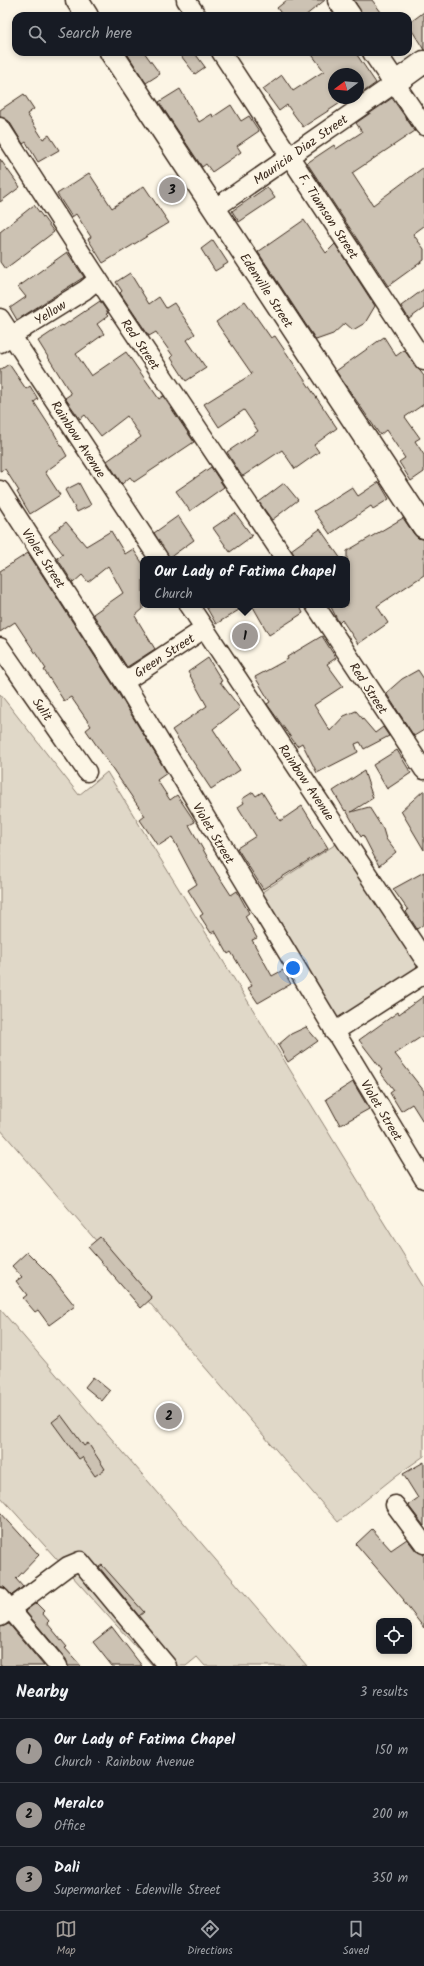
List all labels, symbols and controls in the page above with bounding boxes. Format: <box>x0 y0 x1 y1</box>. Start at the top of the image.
search box <box>12 12 412 56</box>
text: Search here <box>58 22 132 46</box>
icon: search <box>26 23 48 45</box>
north arrow <box>328 68 364 104</box>
street label: Mauricia Diaz Street <box>249 109 353 191</box>
street label: F. Tiamson Street <box>292 170 364 264</box>
pin: 3 <box>159 175 185 205</box>
street label: Edenville Street <box>234 249 298 333</box>
street label: Yellow <box>31 295 71 331</box>
street label: Red Street <box>115 315 165 376</box>
street label: Rainbow Avenue <box>45 397 111 483</box>
street label: Violet Street <box>15 525 71 594</box>
popup <box>140 556 350 608</box>
text: Our Lady of Fatima Chapel <box>154 560 336 584</box>
text: Church <box>154 584 192 605</box>
pin: 1 <box>232 621 258 651</box>
street label: Green Street <box>130 628 200 684</box>
street label: Red Street <box>343 659 393 720</box>
street label: Sulit <box>26 694 58 727</box>
street label: Rainbow Avenue <box>272 740 339 826</box>
street label: Violet Street <box>186 799 240 869</box>
your location <box>283 958 303 978</box>
street label: Violet Street <box>354 1076 408 1146</box>
pin: 2 <box>156 1401 182 1431</box>
map controls <box>376 1618 412 1654</box>
button: locate <box>376 1618 412 1654</box>
text: Nearby <box>16 1679 68 1706</box>
text: 3 results <box>360 1682 408 1703</box>
text: Our Lady of Fatima Chapel <box>54 1728 235 1752</box>
text: 1 <box>27 1740 31 1761</box>
text: 150 m <box>375 1740 408 1761</box>
text: Church · Rainbow Avenue <box>54 1752 194 1773</box>
text: Meralco <box>54 1792 104 1816</box>
text: 2 <box>25 1804 33 1825</box>
text: 200 m <box>372 1804 408 1825</box>
text: Office <box>54 1816 85 1837</box>
text: Dali <box>54 1856 80 1880</box>
text: 3 <box>25 1868 33 1889</box>
text: 350 m <box>372 1868 408 1889</box>
text: Supermarket · Edenville Street <box>54 1880 221 1901</box>
tab: Map <box>55 1918 77 1960</box>
tab: Directions <box>187 1918 233 1960</box>
tab: Saved <box>343 1918 369 1960</box>

